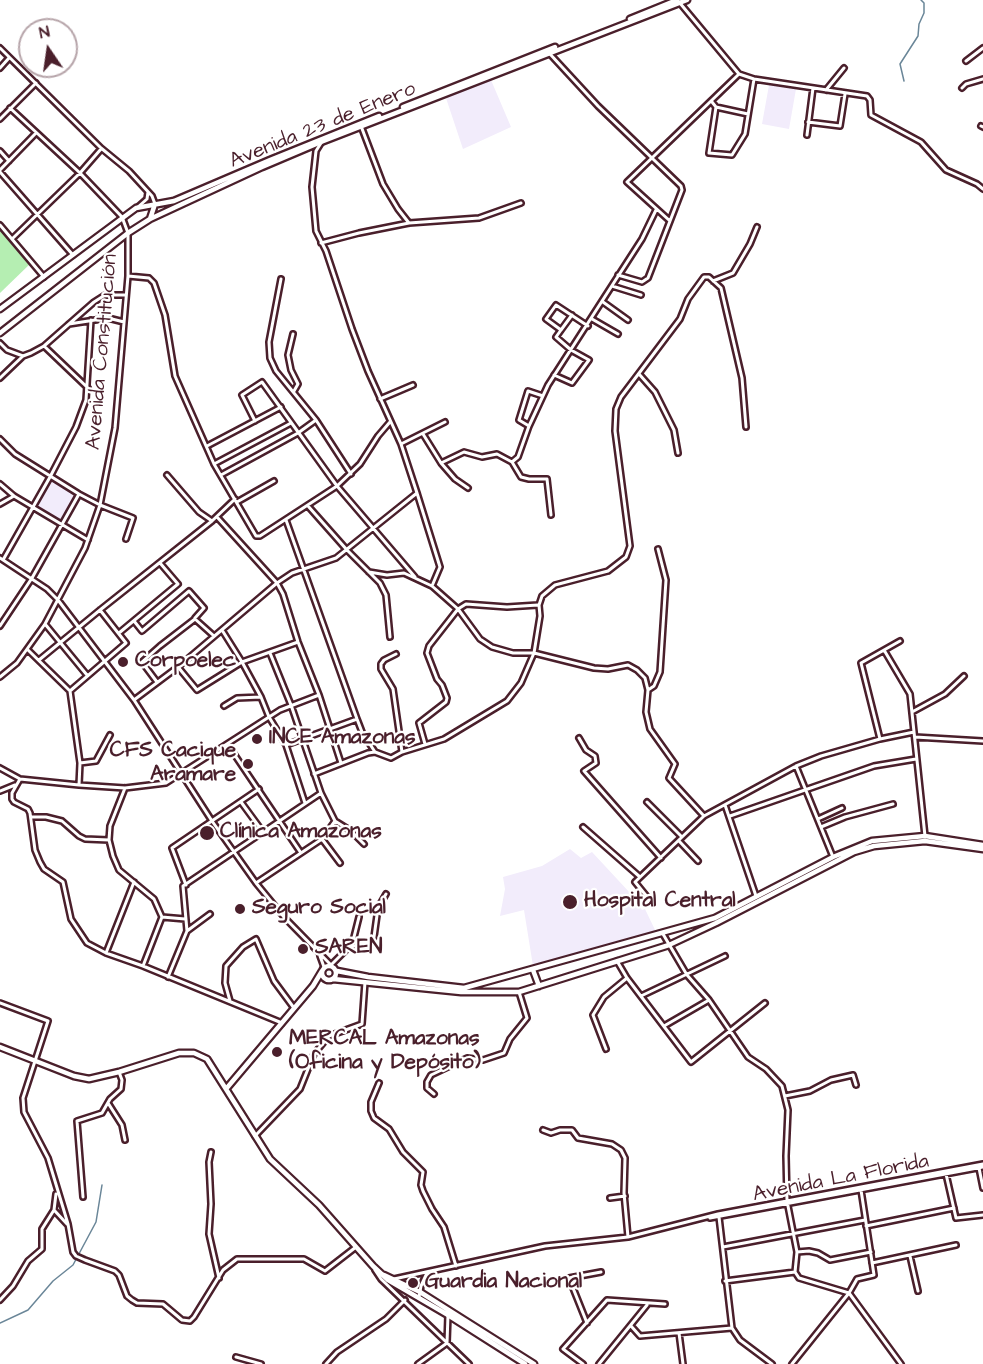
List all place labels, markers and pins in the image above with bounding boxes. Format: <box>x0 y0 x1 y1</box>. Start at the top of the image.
place label: Corpoelec <box>135 649 236 675</box>
marker: Corpoelec <box>116 655 130 669</box>
place label: INCE Amazonas <box>269 726 415 752</box>
marker: INCE Amazonas <box>250 732 264 746</box>
place label: CFS Cacique Aramare <box>110 739 236 789</box>
marker: CFS Cacique Aramare <box>241 757 255 771</box>
place label: Clínica Amazonas <box>220 820 382 846</box>
marker: Clínica Amazonas <box>198 824 216 842</box>
place label: Hospital Central <box>584 889 736 915</box>
marker: Hospital Central <box>561 893 579 911</box>
place label: Seguro Social <box>252 896 386 922</box>
marker: Seguro Social <box>233 902 247 916</box>
place label: SAREN <box>315 936 383 962</box>
marker: SAREN <box>296 942 310 956</box>
place label: MERCAL Amazonas (Oficina y Depósito) <box>289 1027 481 1077</box>
marker: MERCAL Amazonas (Oficina y Depósito) <box>270 1045 284 1059</box>
place label: Guardia Nacional <box>425 1270 582 1296</box>
marker: Guardia Nacional <box>406 1276 420 1290</box>

